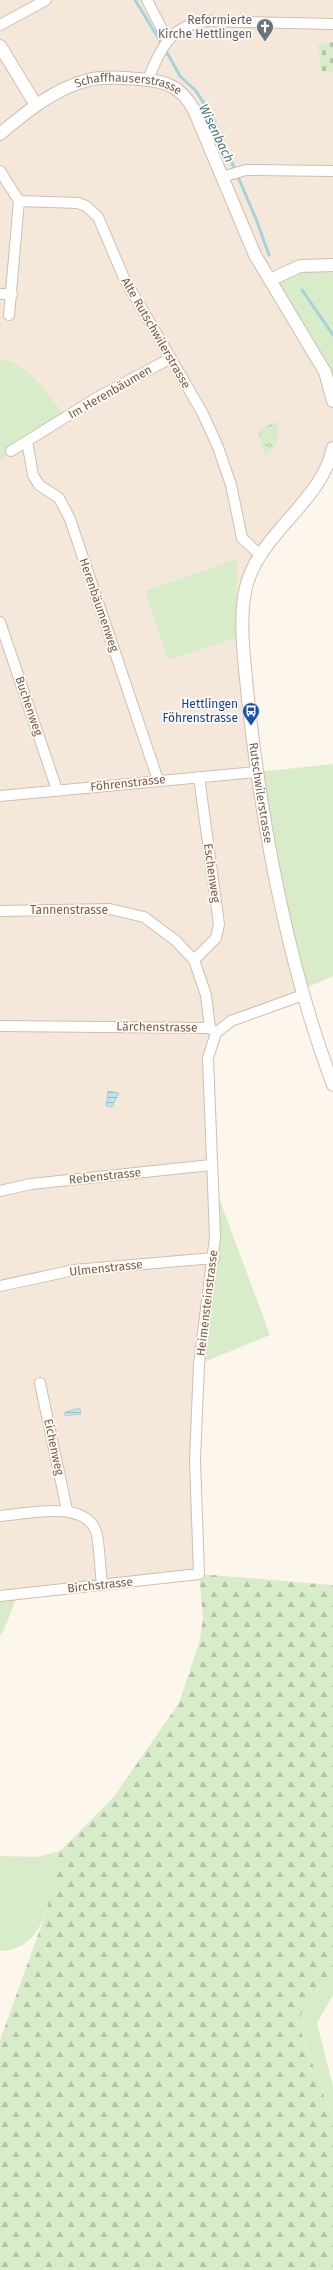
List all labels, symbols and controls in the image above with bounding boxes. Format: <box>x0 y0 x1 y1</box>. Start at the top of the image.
place label: Reformierte Kirche Hettlingen <box>158 13 252 41</box>
church icon: Reformierte Kirche Hettlingen <box>255 17 275 42</box>
street label: Schaffhauserstrasse <box>73 71 185 98</box>
water label: Wisenbach <box>196 102 237 165</box>
street label: Alte Rutschwilerstrasse <box>118 275 194 391</box>
street label: Im Herenbäumen <box>66 362 154 422</box>
street label: Herenbäumenweg <box>76 556 122 654</box>
street label: Buchenweg <box>12 674 46 738</box>
place label: Hettlingen Föhrenstrasse <box>162 697 238 725</box>
bus stop icon: Hettlingen Föhrenstrasse <box>241 701 261 726</box>
street label: Rutschwilerstrasse <box>246 742 276 844</box>
street label: Föhrenstrasse <box>90 772 166 794</box>
street label: Eschenweg <box>201 842 223 904</box>
street label: Tannenstrasse <box>30 903 108 917</box>
street label: Lärchenstrasse <box>116 1019 198 1035</box>
street label: Rebenstrasse <box>68 1165 142 1187</box>
street label: Heimensteinstrasse <box>194 1249 220 1357</box>
street label: Ulmenstrasse <box>69 1257 143 1279</box>
street label: Eichenweg <box>41 1417 67 1477</box>
street label: Birchstrasse <box>66 1575 134 1595</box>

